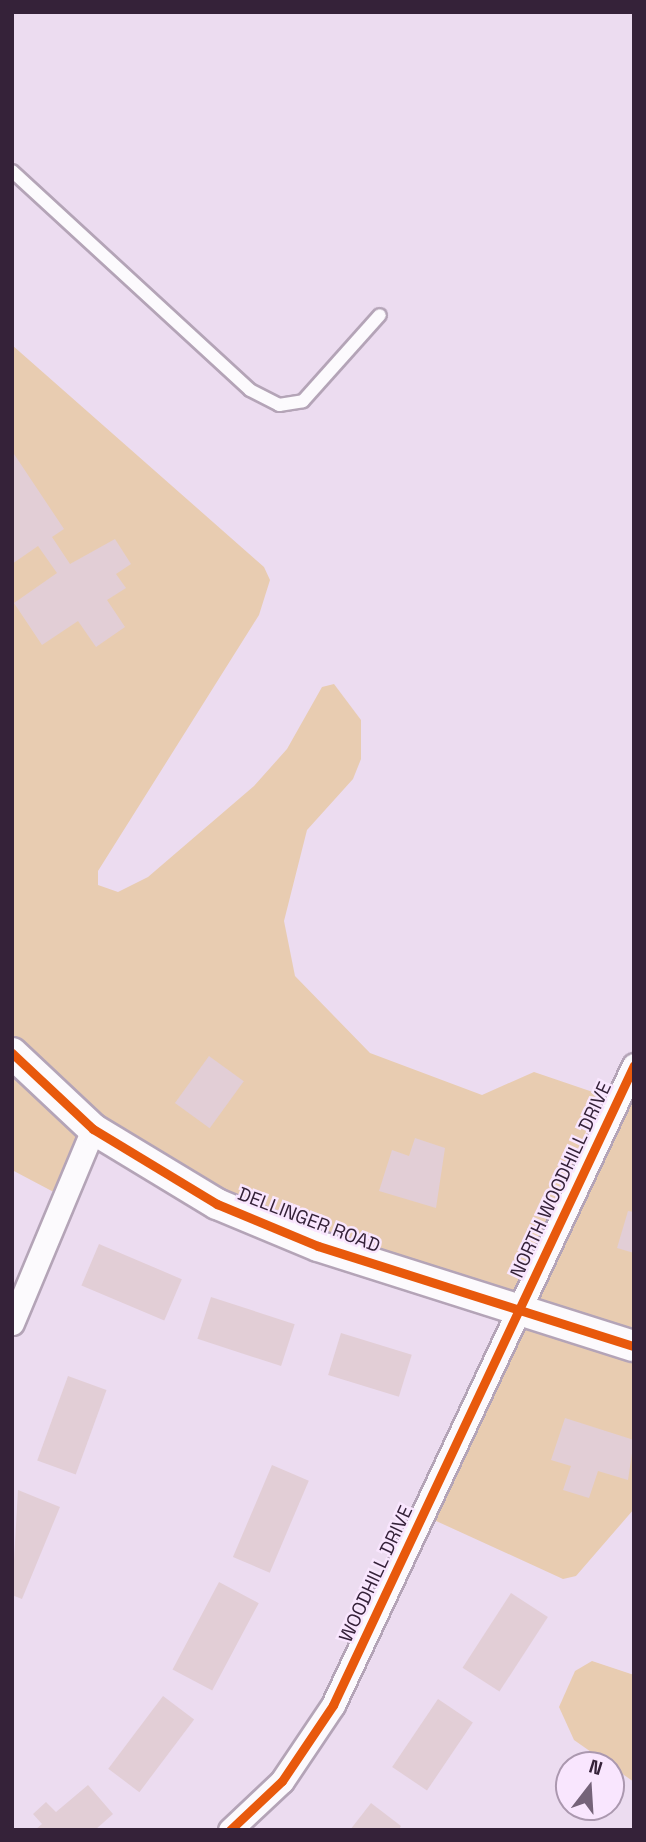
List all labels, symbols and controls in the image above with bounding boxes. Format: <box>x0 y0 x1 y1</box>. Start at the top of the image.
street label: NORTH WOODHILL DRIVE <box>505 1078 617 1282</box>
street label: DELLINGER ROAD <box>235 1182 383 1258</box>
street label: WOODHILL DRIVE <box>334 1502 418 1646</box>
north arrow <box>555 1751 625 1821</box>
text: N <box>586 1754 605 1781</box>

